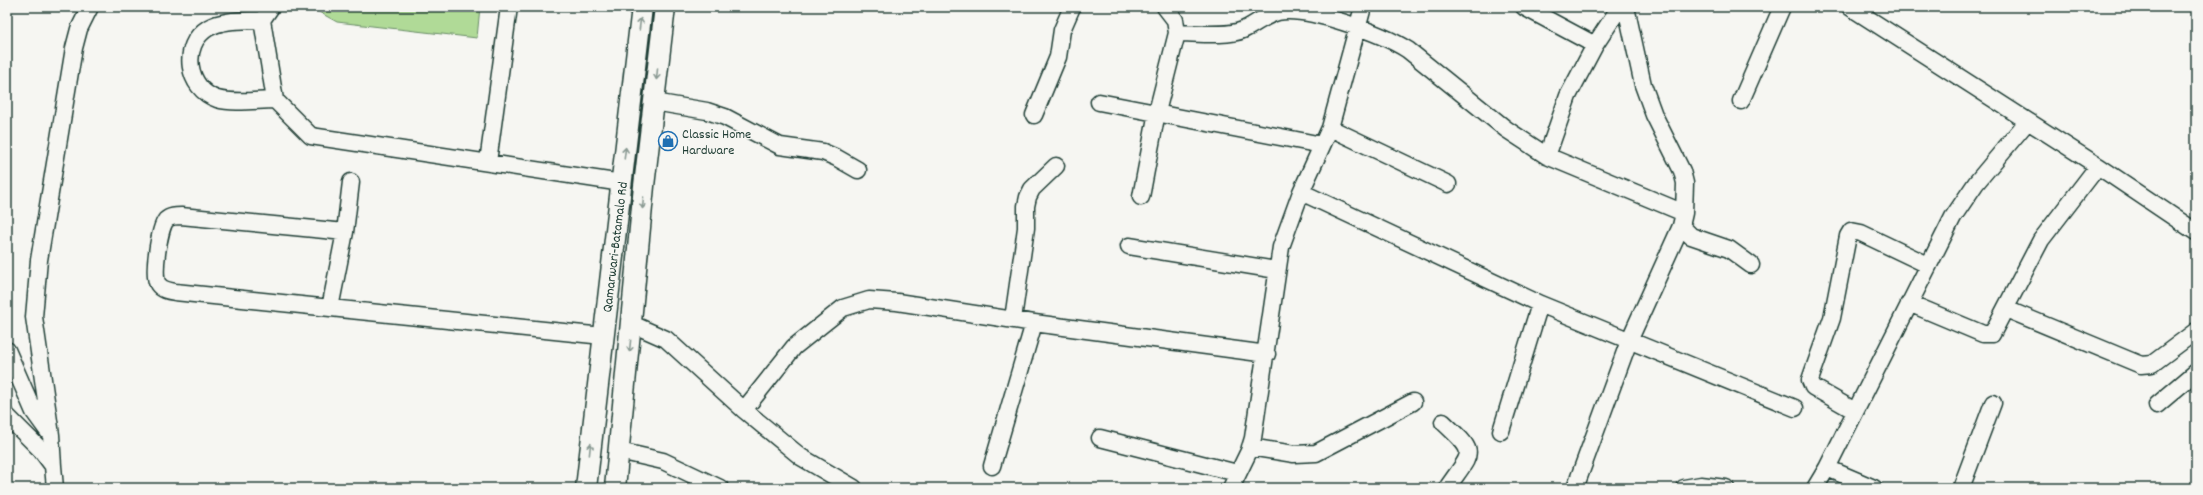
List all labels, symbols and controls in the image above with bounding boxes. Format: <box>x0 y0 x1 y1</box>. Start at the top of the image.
one-way arrow <box>636 18 644 31</box>
one-way arrow <box>653 67 661 80</box>
place label: Classic Home Hardware <box>682 125 751 161</box>
shop icon: Classic Home Hardware <box>657 130 679 152</box>
one-way arrow <box>621 147 629 160</box>
street label: Qamarwari-Batamalo Rd <box>598 181 634 314</box>
one-way arrow <box>639 196 647 209</box>
one-way arrow <box>626 339 633 352</box>
one-way arrow <box>587 443 594 456</box>

